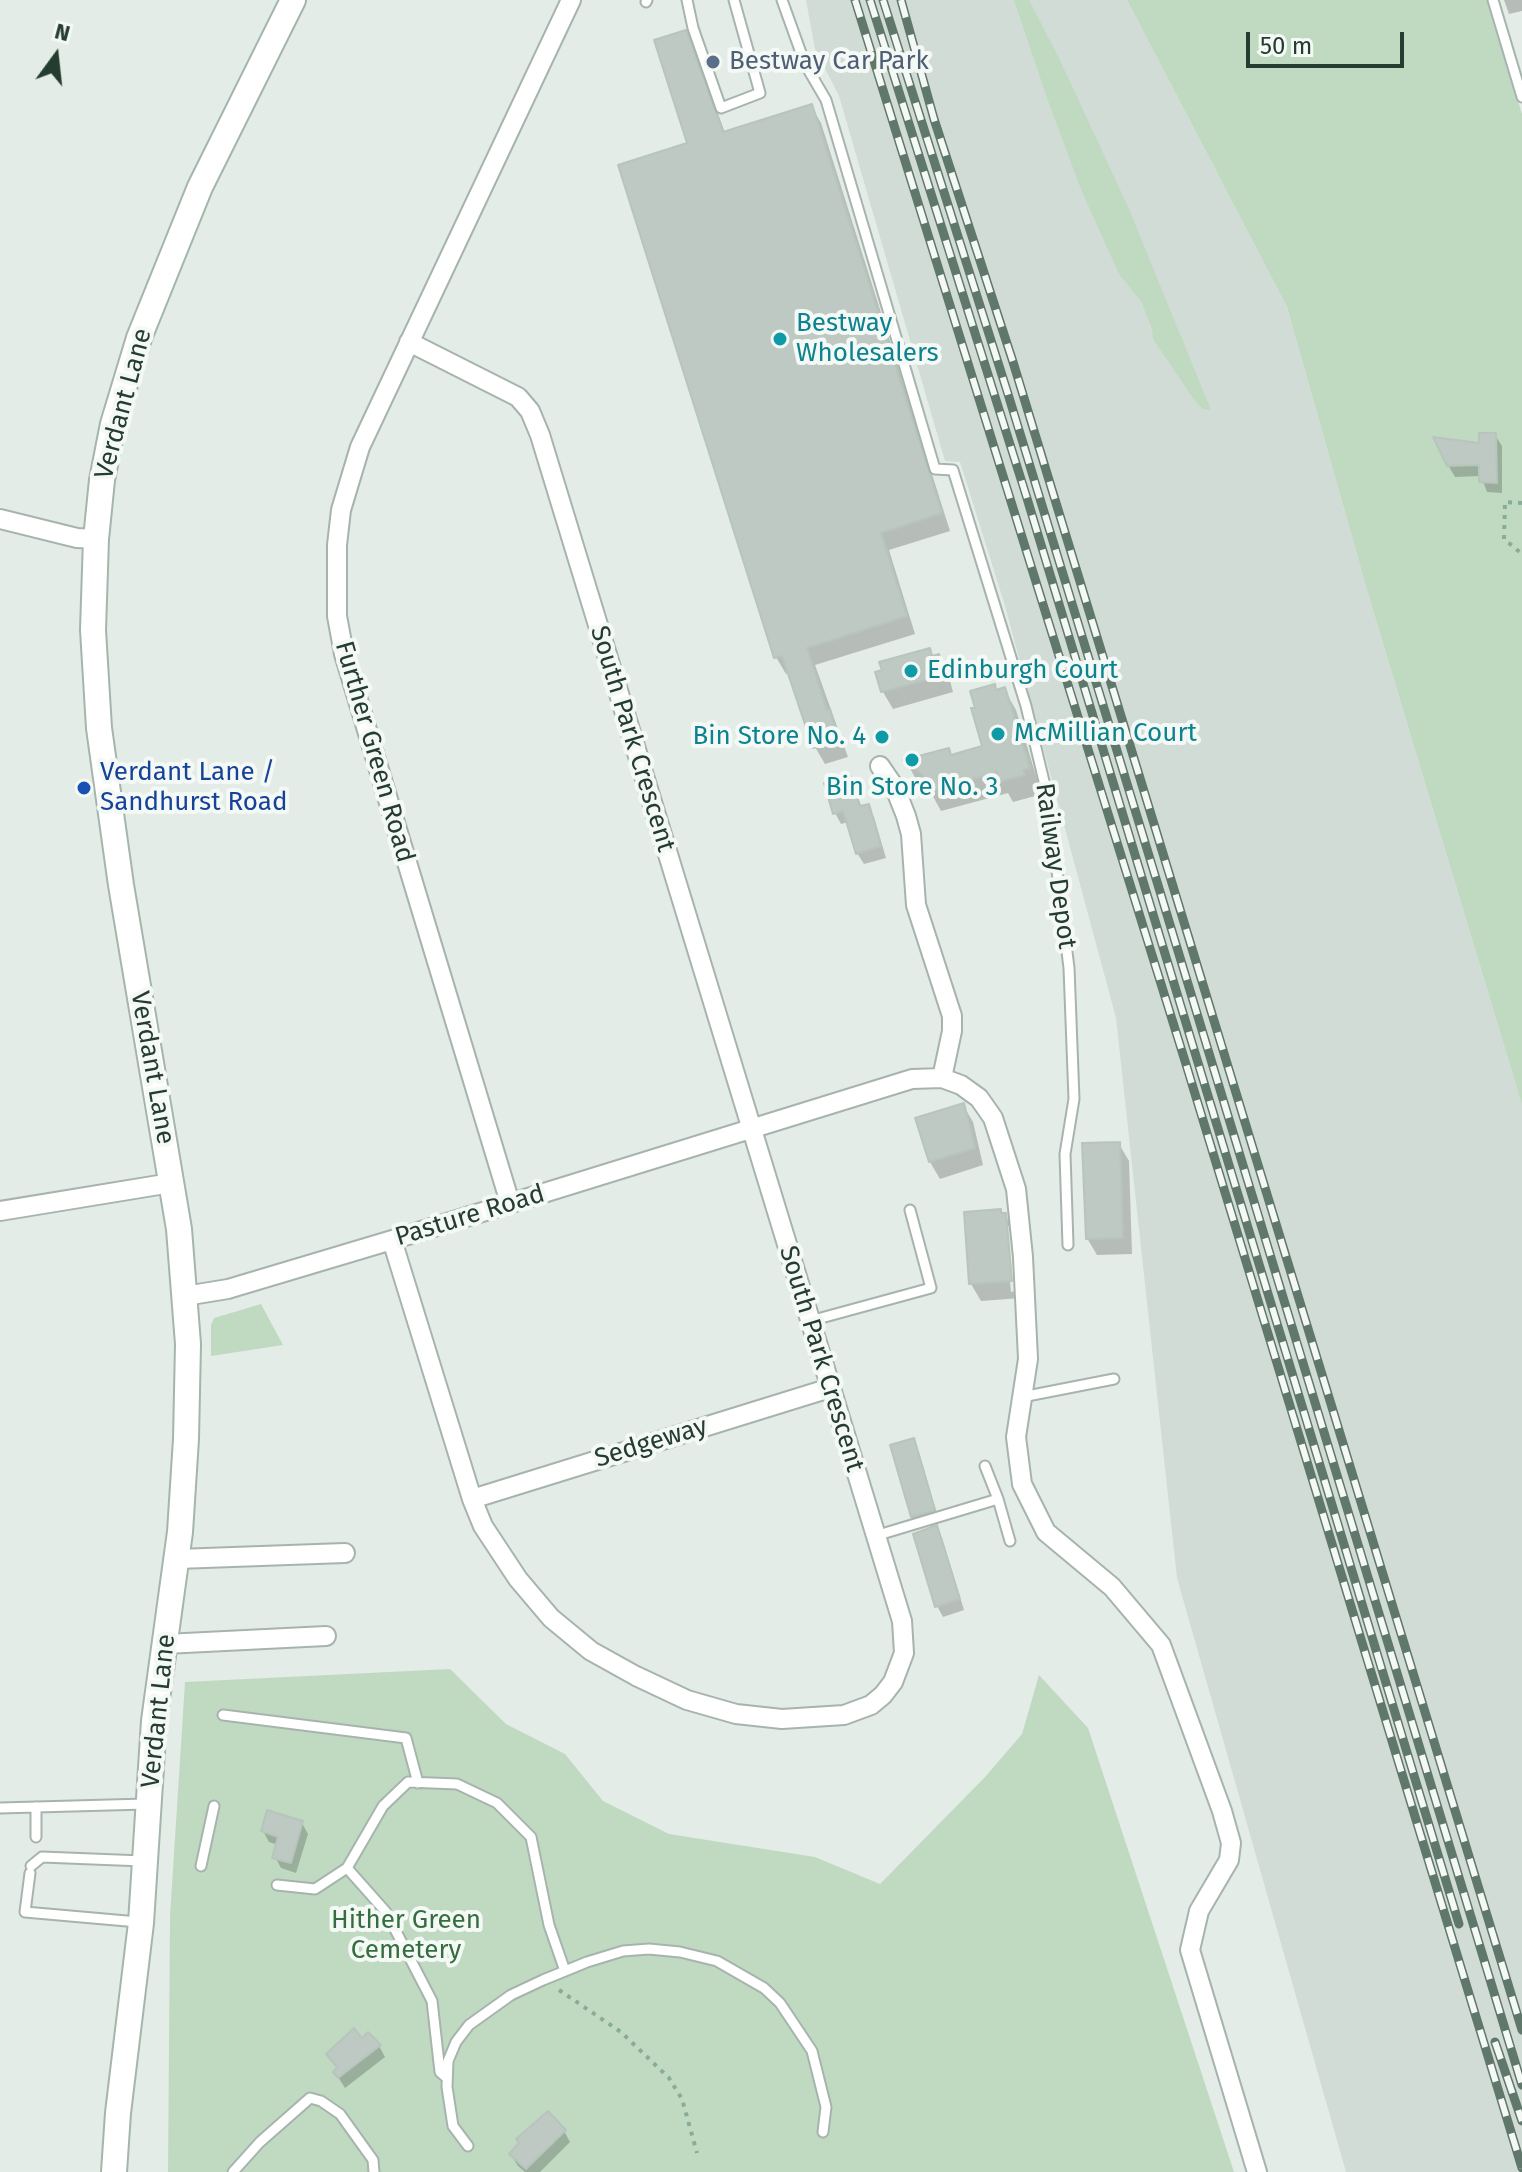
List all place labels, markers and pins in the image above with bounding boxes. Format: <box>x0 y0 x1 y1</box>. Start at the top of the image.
place label: Bestway Car Park <box>729 46 929 78</box>
marker: Bestway Car Park <box>704 53 722 71</box>
place label: Bestway Wholesalers <box>796 308 939 370</box>
marker: Bestway Wholesalers <box>771 330 789 348</box>
place label: Edinburgh Court <box>927 655 1118 687</box>
marker: Edinburgh Court <box>902 662 920 680</box>
place label: McMillian Court <box>1014 718 1197 750</box>
place label: Bin Store No. 4 <box>692 721 866 753</box>
marker: McMillian Court <box>989 725 1007 743</box>
marker: Bin Store No. 4 <box>873 728 891 746</box>
marker: Bin Store No. 3 <box>903 751 921 769</box>
place label: Verdant Lane / Sandhurst Road <box>100 757 287 818</box>
place label: Bin Store No. 3 <box>826 772 998 804</box>
marker: Verdant Lane / Sandhurst Road <box>75 779 93 797</box>

